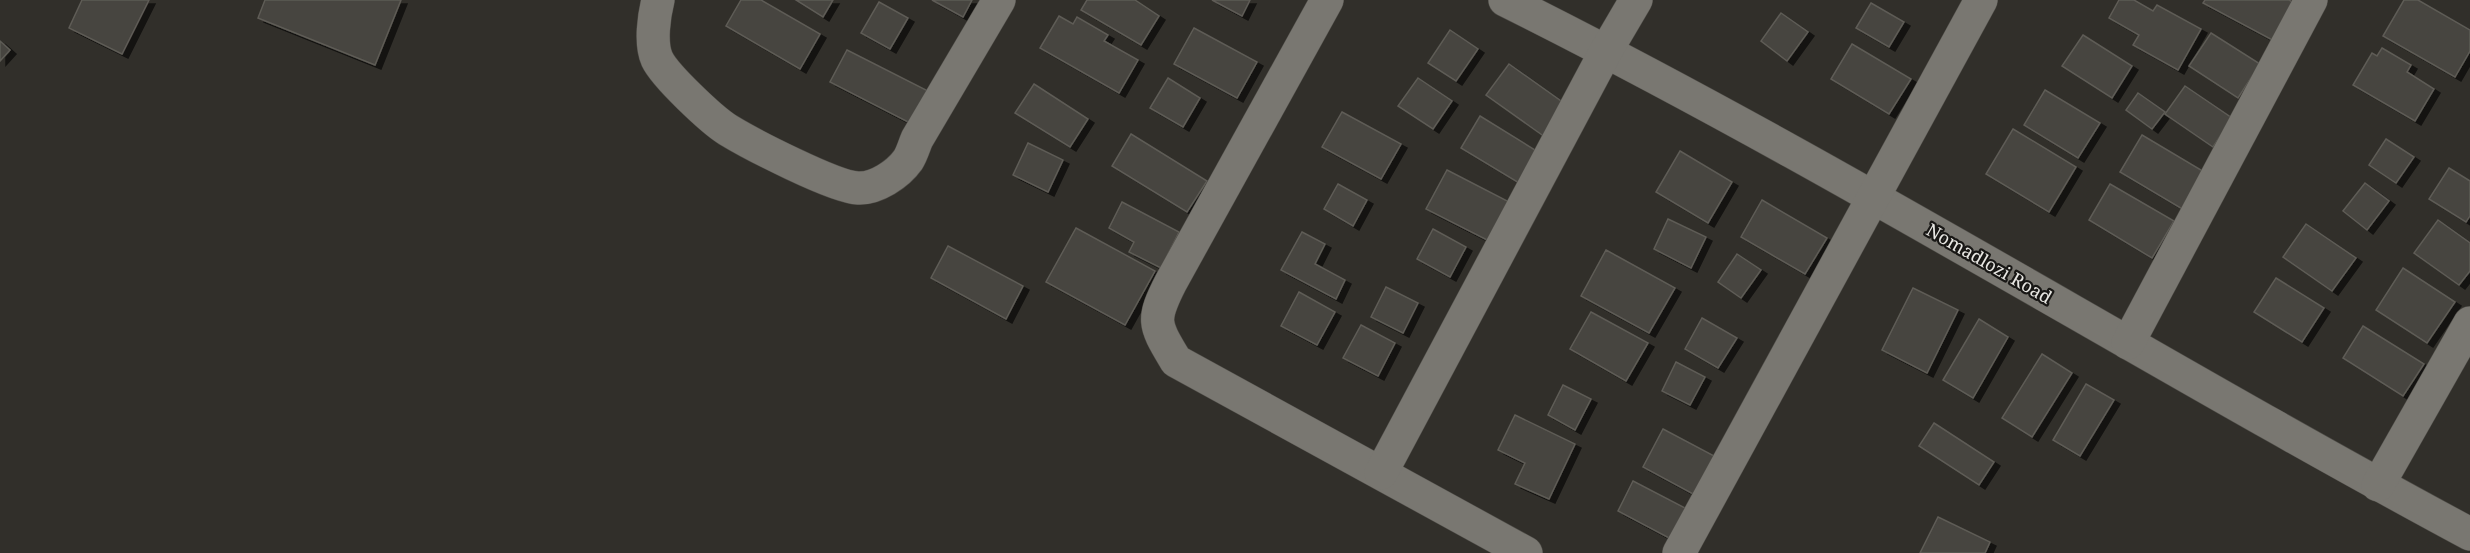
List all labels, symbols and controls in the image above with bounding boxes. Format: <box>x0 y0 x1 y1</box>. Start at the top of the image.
street label: Nomadlozi Road <box>1922 217 2057 309</box>

